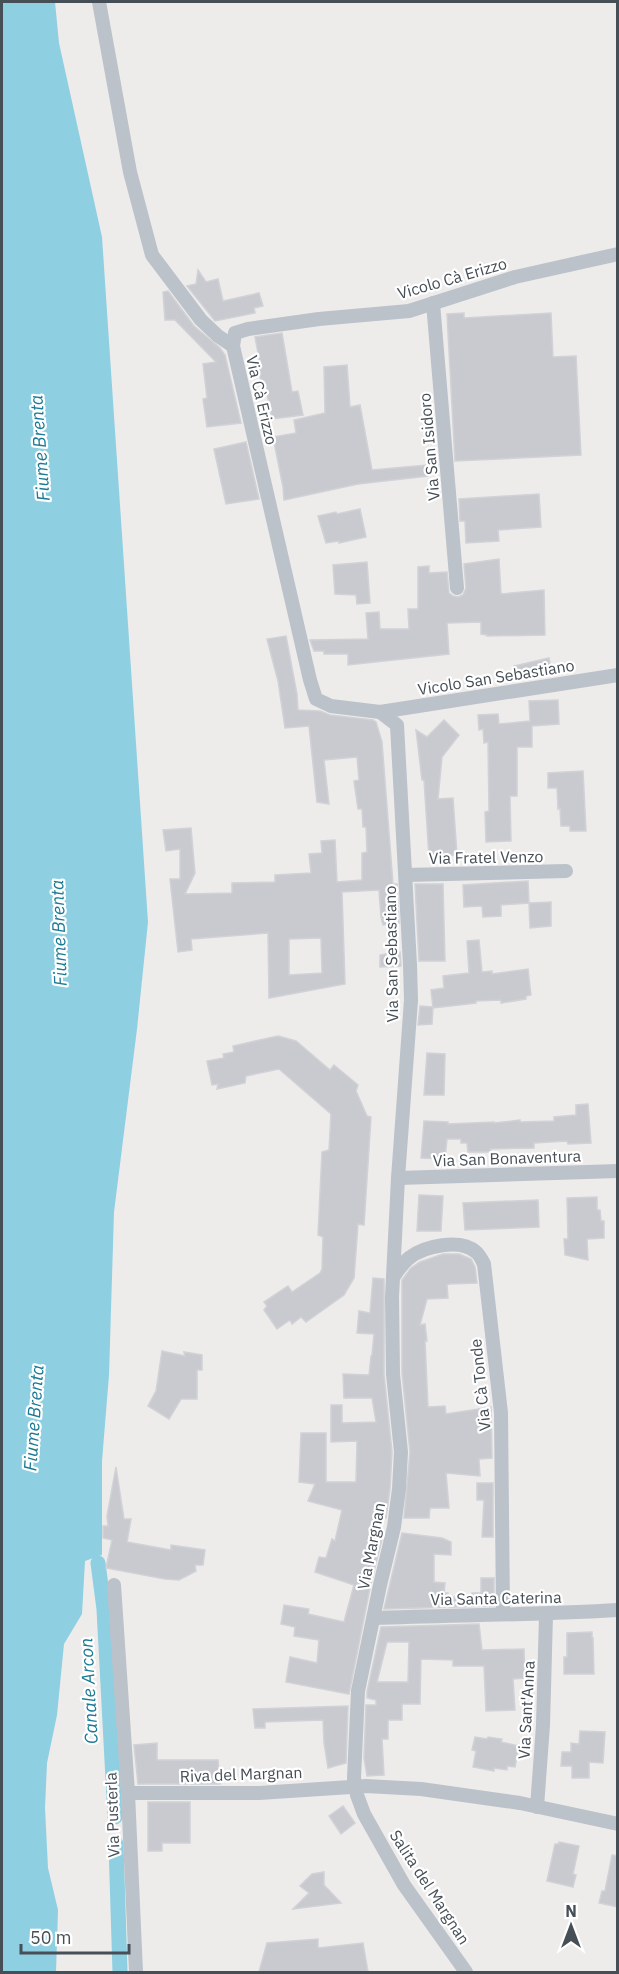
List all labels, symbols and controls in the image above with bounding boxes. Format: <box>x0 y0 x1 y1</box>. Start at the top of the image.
street label: Vicolo Cà Erizzo <box>395 253 509 303</box>
street label: Via Cà Erizzo <box>242 353 282 447</box>
street label: Via San Isidoro <box>414 392 444 502</box>
water label: Fiume Brenta <box>24 394 55 502</box>
street label: Vicolo San Sebastiano <box>416 655 576 699</box>
street label: Via Fratel Venzo <box>428 846 544 868</box>
water label: Fiume Brenta <box>45 879 72 987</box>
street label: Via San Sebastiano <box>380 886 402 1022</box>
street label: Via San Bonaventura <box>433 1145 582 1171</box>
street label: Via Cà Tonde <box>465 1338 495 1432</box>
water label: Fiume Brenta <box>18 1364 49 1472</box>
street label: Via Margnan <box>353 1501 389 1591</box>
street label: Via Santa Caterina <box>430 1587 562 1609</box>
water label: Canale Arcon <box>74 1637 103 1745</box>
street label: Via Sant'Anna <box>513 1660 539 1760</box>
street label: Riva del Margnan <box>179 1762 303 1786</box>
street label: Via Pusterla <box>100 1771 123 1858</box>
street label: Salita del Margnan <box>386 1826 474 1948</box>
north arrow <box>541 1896 601 1956</box>
text: N <box>565 1901 577 1921</box>
scale bar <box>21 1917 129 1955</box>
text: 50 m <box>30 1926 72 1949</box>

